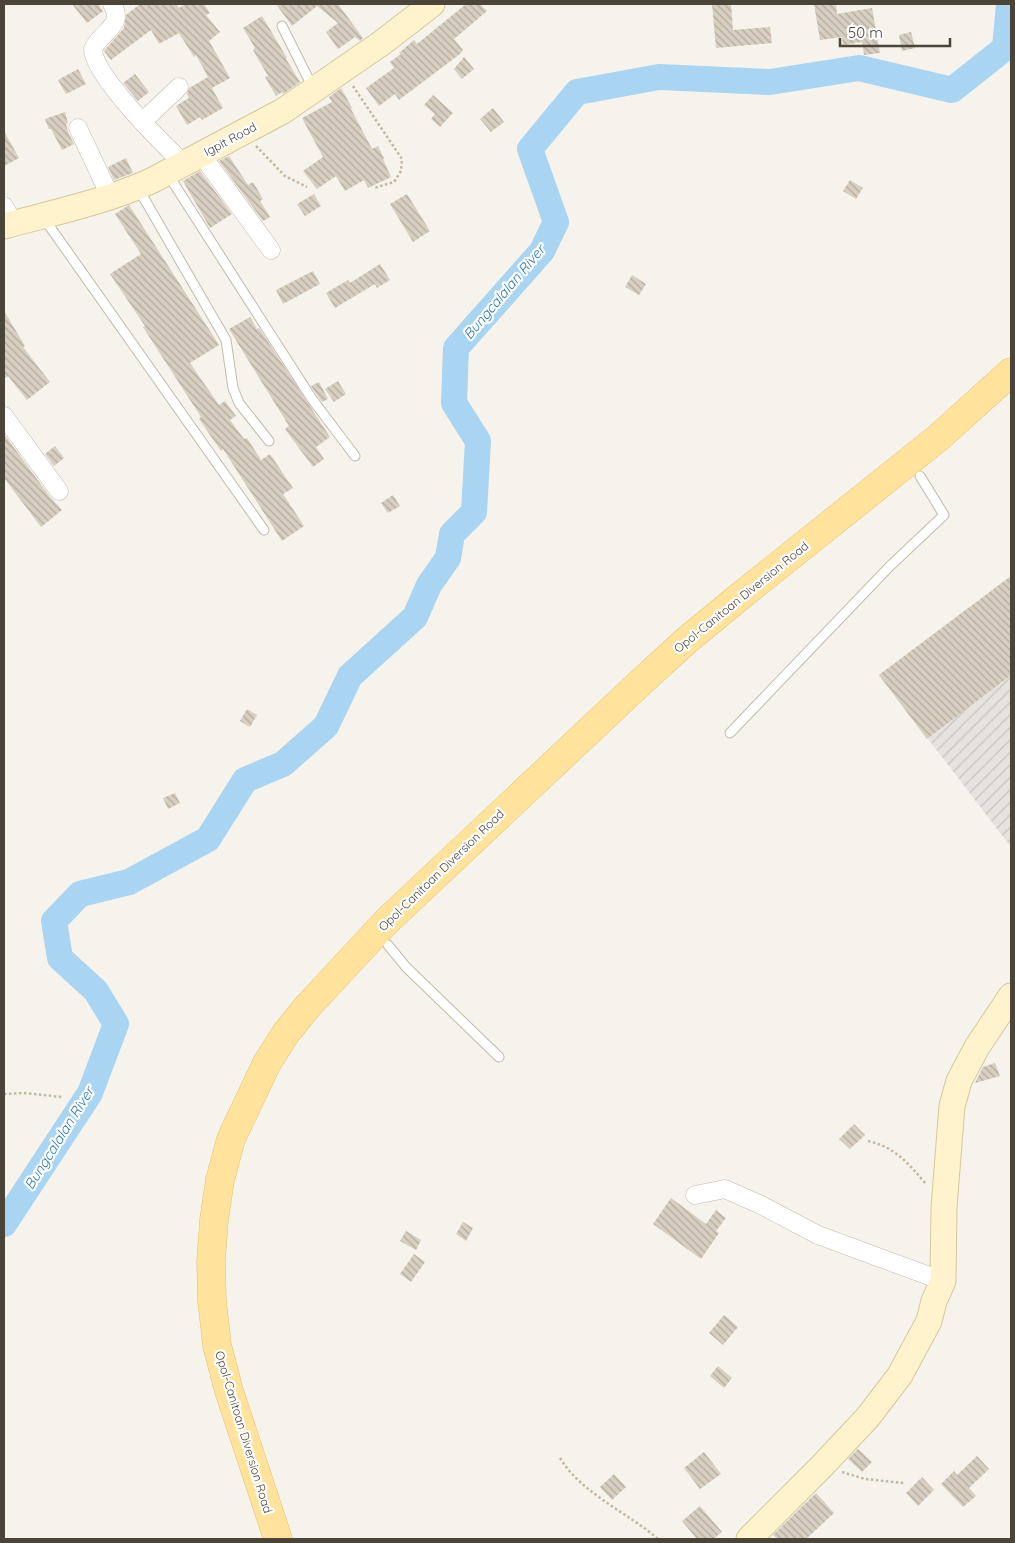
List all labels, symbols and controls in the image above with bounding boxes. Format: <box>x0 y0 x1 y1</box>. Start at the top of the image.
scale bar <box>840 15 950 47</box>
text: 50 m <box>848 23 883 42</box>
street label: Igpit Road <box>201 119 259 159</box>
water label: Bungcalalan River <box>459 240 550 343</box>
street label: Opol-Canitoan Diversion Road <box>671 538 811 656</box>
street label: Opol-Canitoan Diversion Road <box>375 806 507 934</box>
water label: Bungcalalan River <box>20 1082 99 1193</box>
street label: Opol-Canitoan Diversion Road <box>212 1349 276 1515</box>

